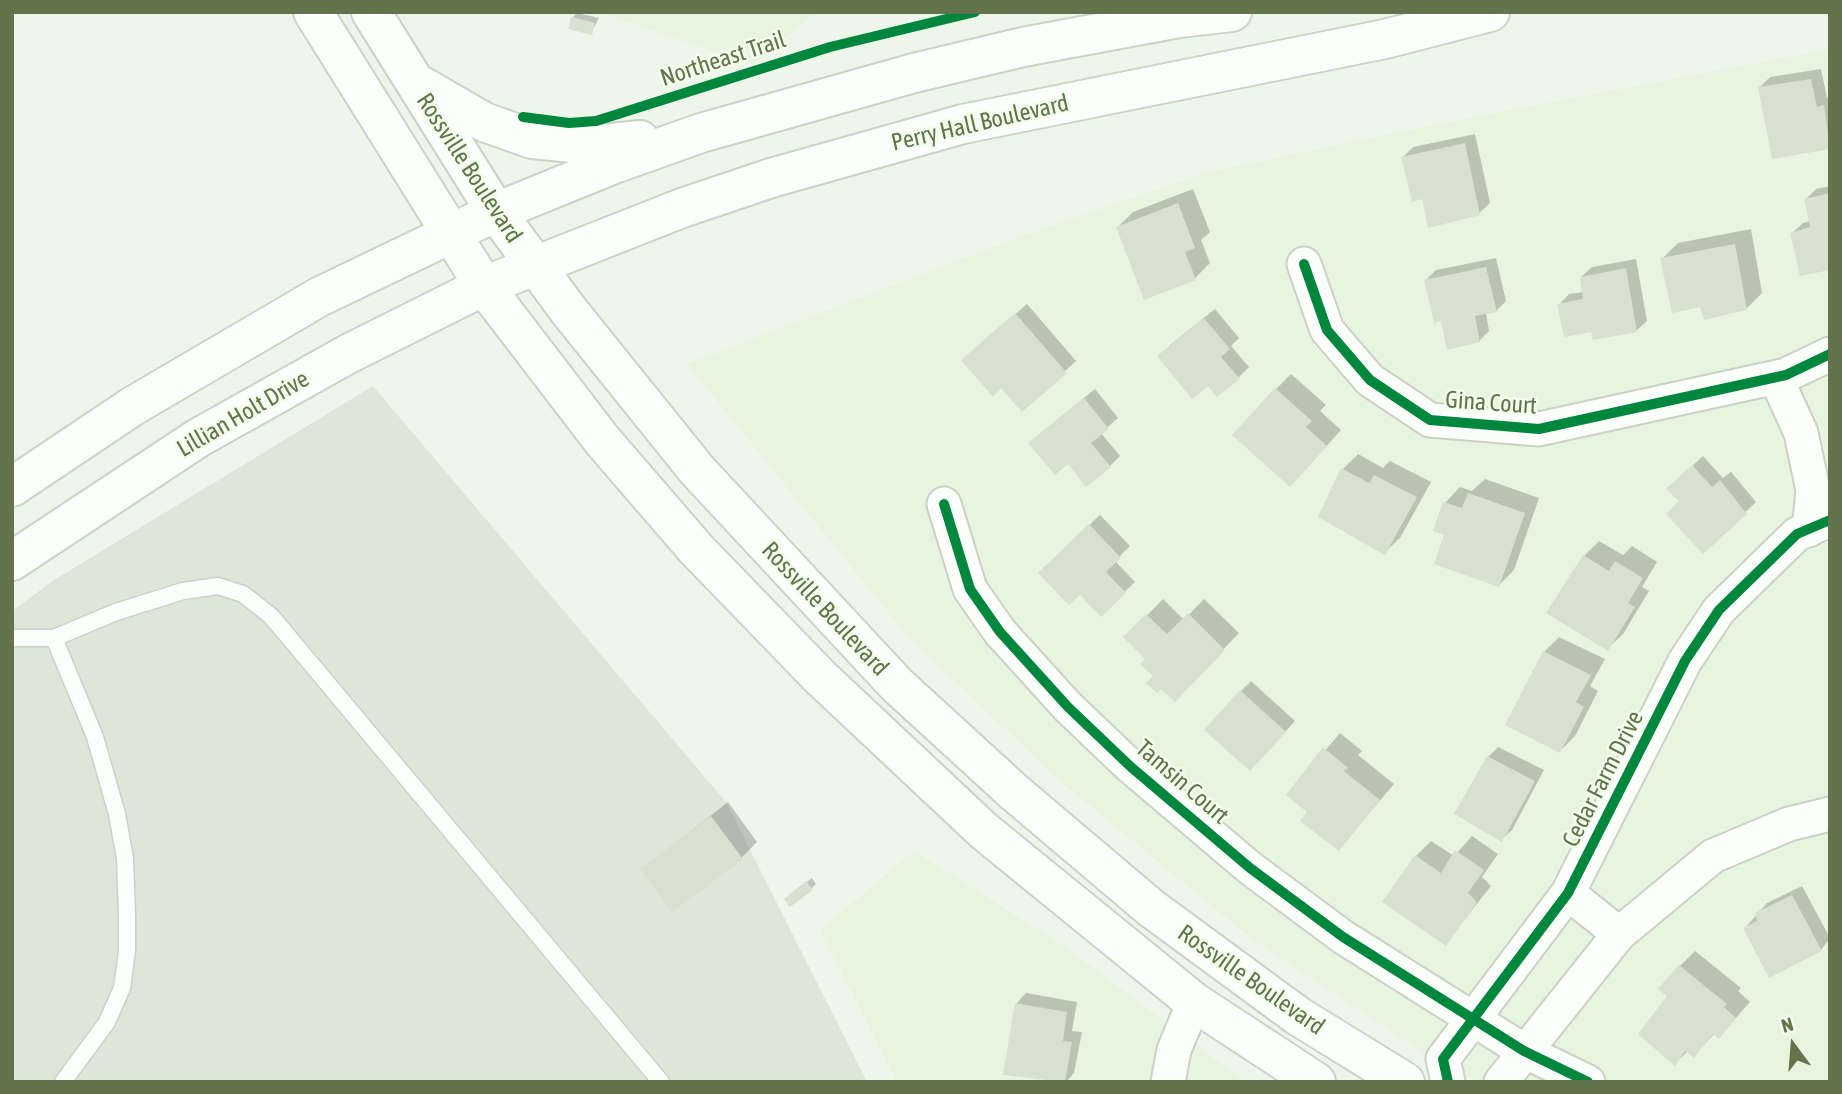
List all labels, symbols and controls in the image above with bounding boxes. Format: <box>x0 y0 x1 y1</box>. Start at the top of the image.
street label: Northeast Trail <box>657 25 789 93</box>
street label: Rossville Boulevard <box>410 88 528 248</box>
street label: Perry Hall Boulevard <box>889 89 1071 157</box>
street label: Lillian Holt Drive <box>172 365 314 463</box>
street label: Gina Court <box>1444 385 1538 421</box>
street label: Rossville Boulevard <box>756 536 894 682</box>
street label: Cedar Farm Drive <box>1556 706 1650 852</box>
street label: Tamsin Court <box>1130 734 1234 830</box>
street label: Rossville Boulevard <box>1172 919 1330 1041</box>
north arrow <box>1758 1010 1828 1080</box>
text: N <box>1779 1013 1796 1037</box>

